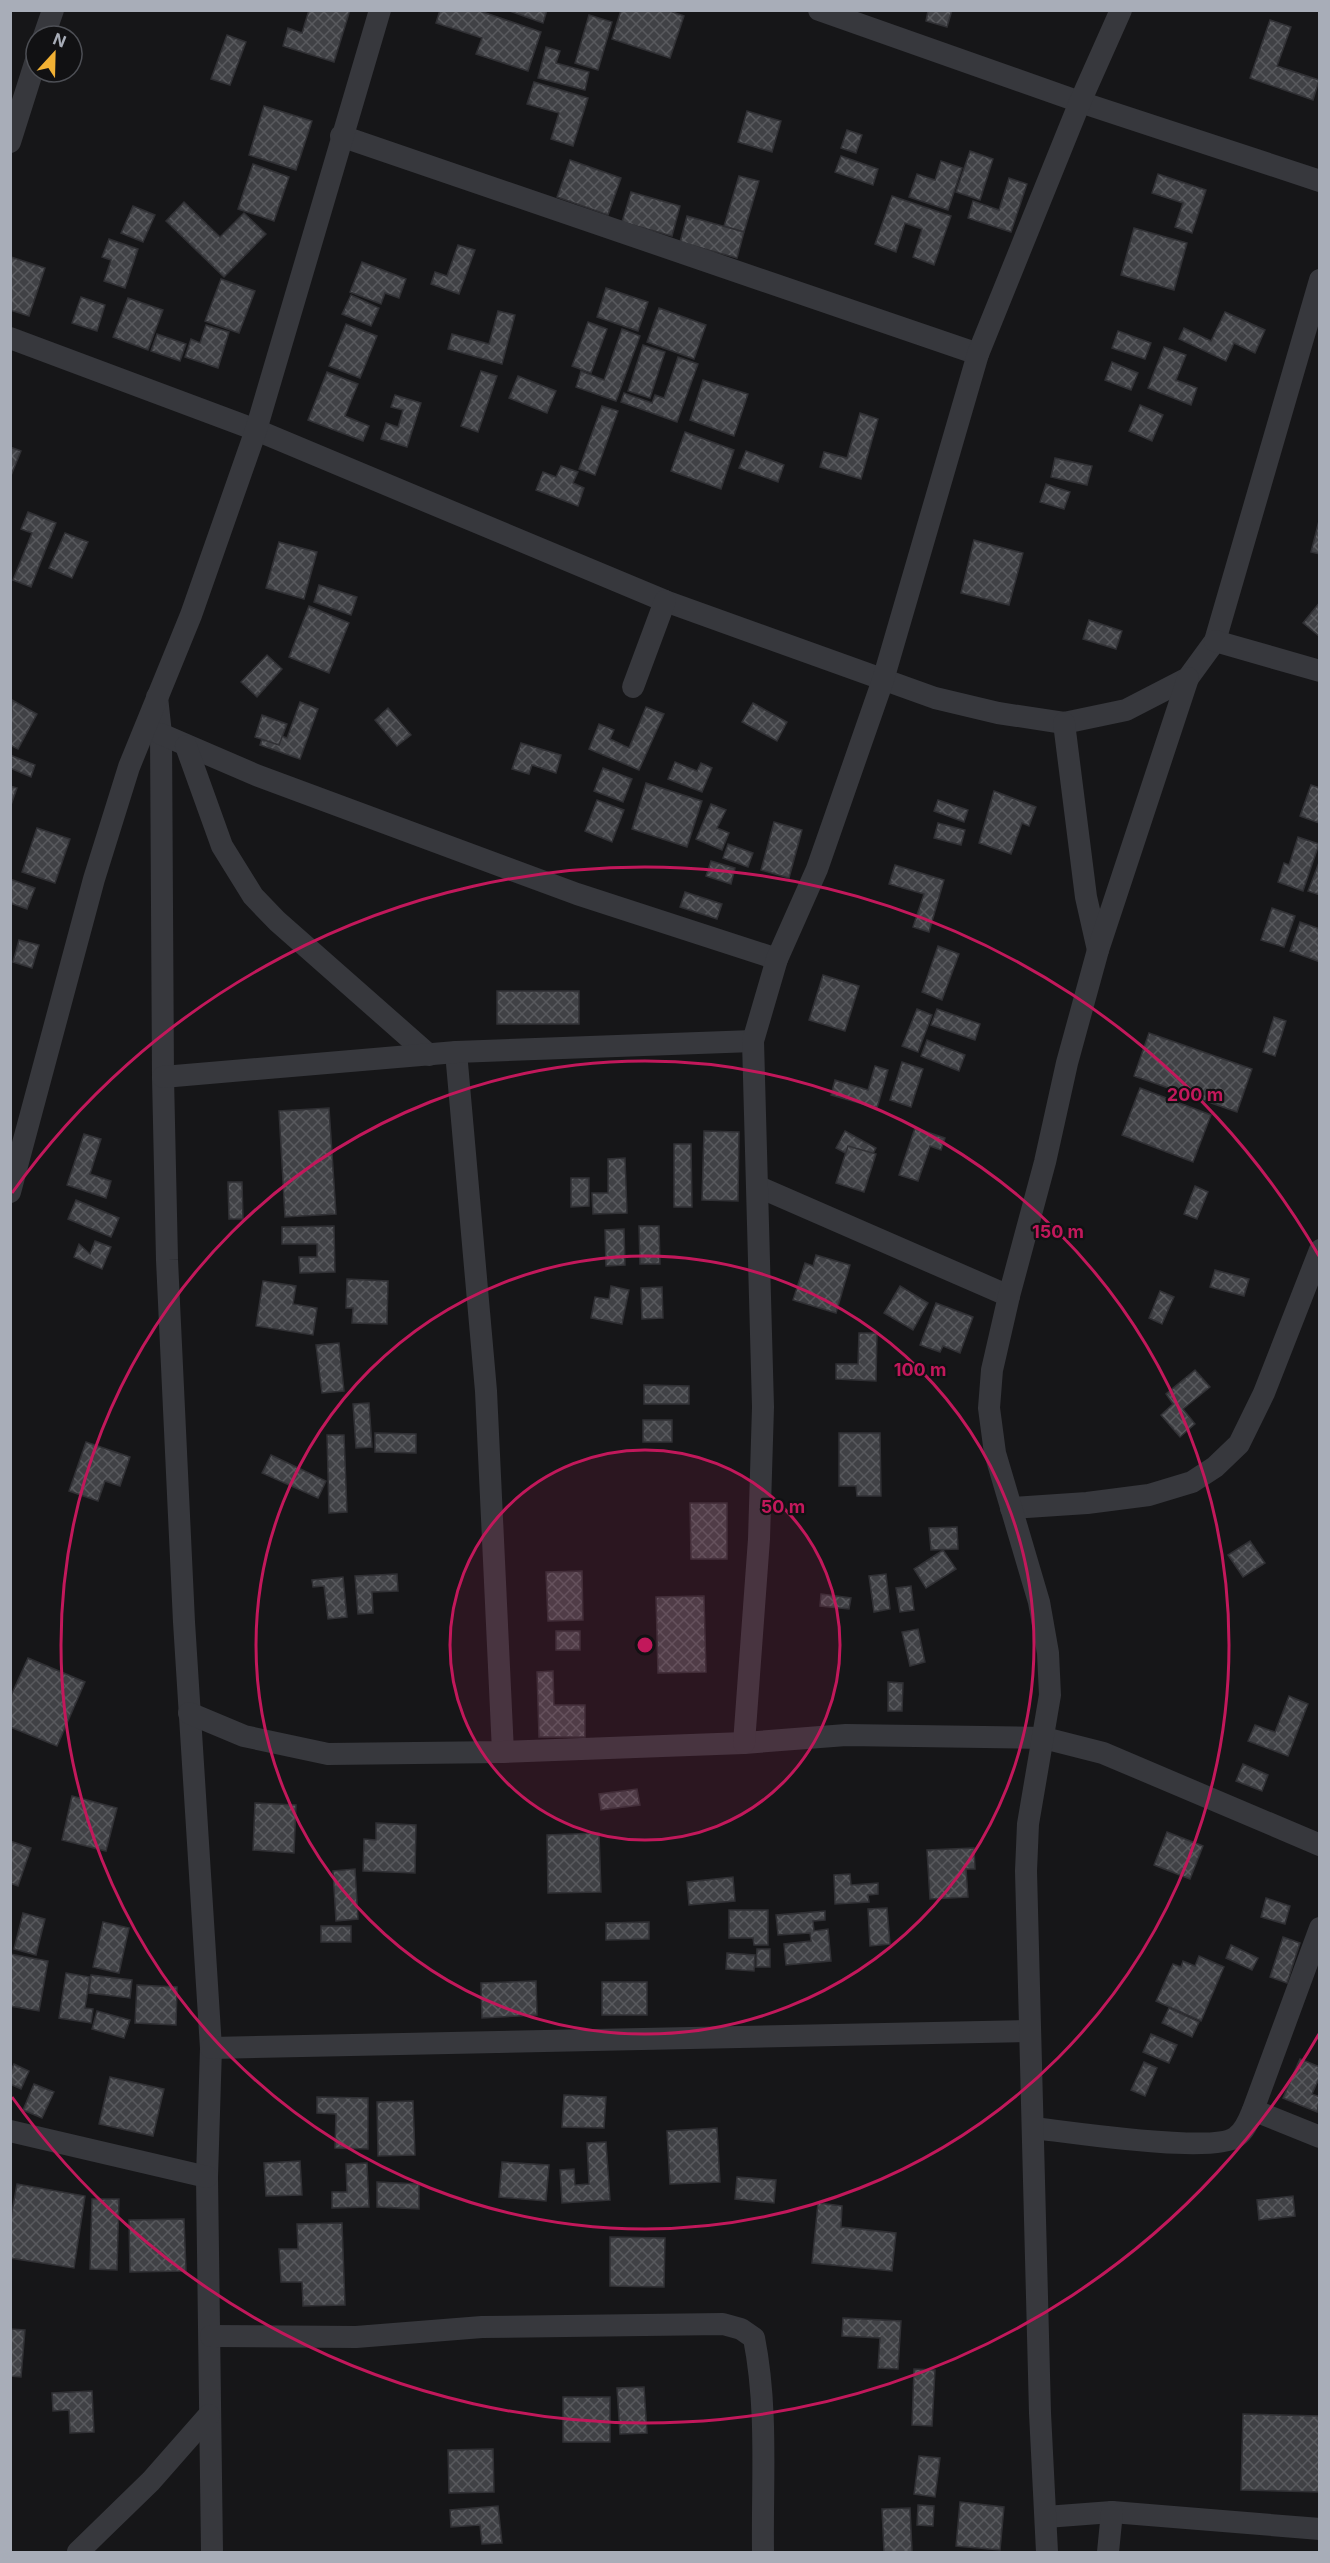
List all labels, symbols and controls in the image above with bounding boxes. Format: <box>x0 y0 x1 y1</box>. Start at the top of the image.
north arrow <box>24 24 84 84</box>
text: N <box>50 29 69 52</box>
text: 200 m <box>1167 1084 1223 1105</box>
text: 150 m <box>1032 1221 1084 1242</box>
text: 100 m <box>894 1359 946 1380</box>
text: 50 m <box>761 1496 805 1517</box>
centre of rings <box>635 1635 655 1655</box>

